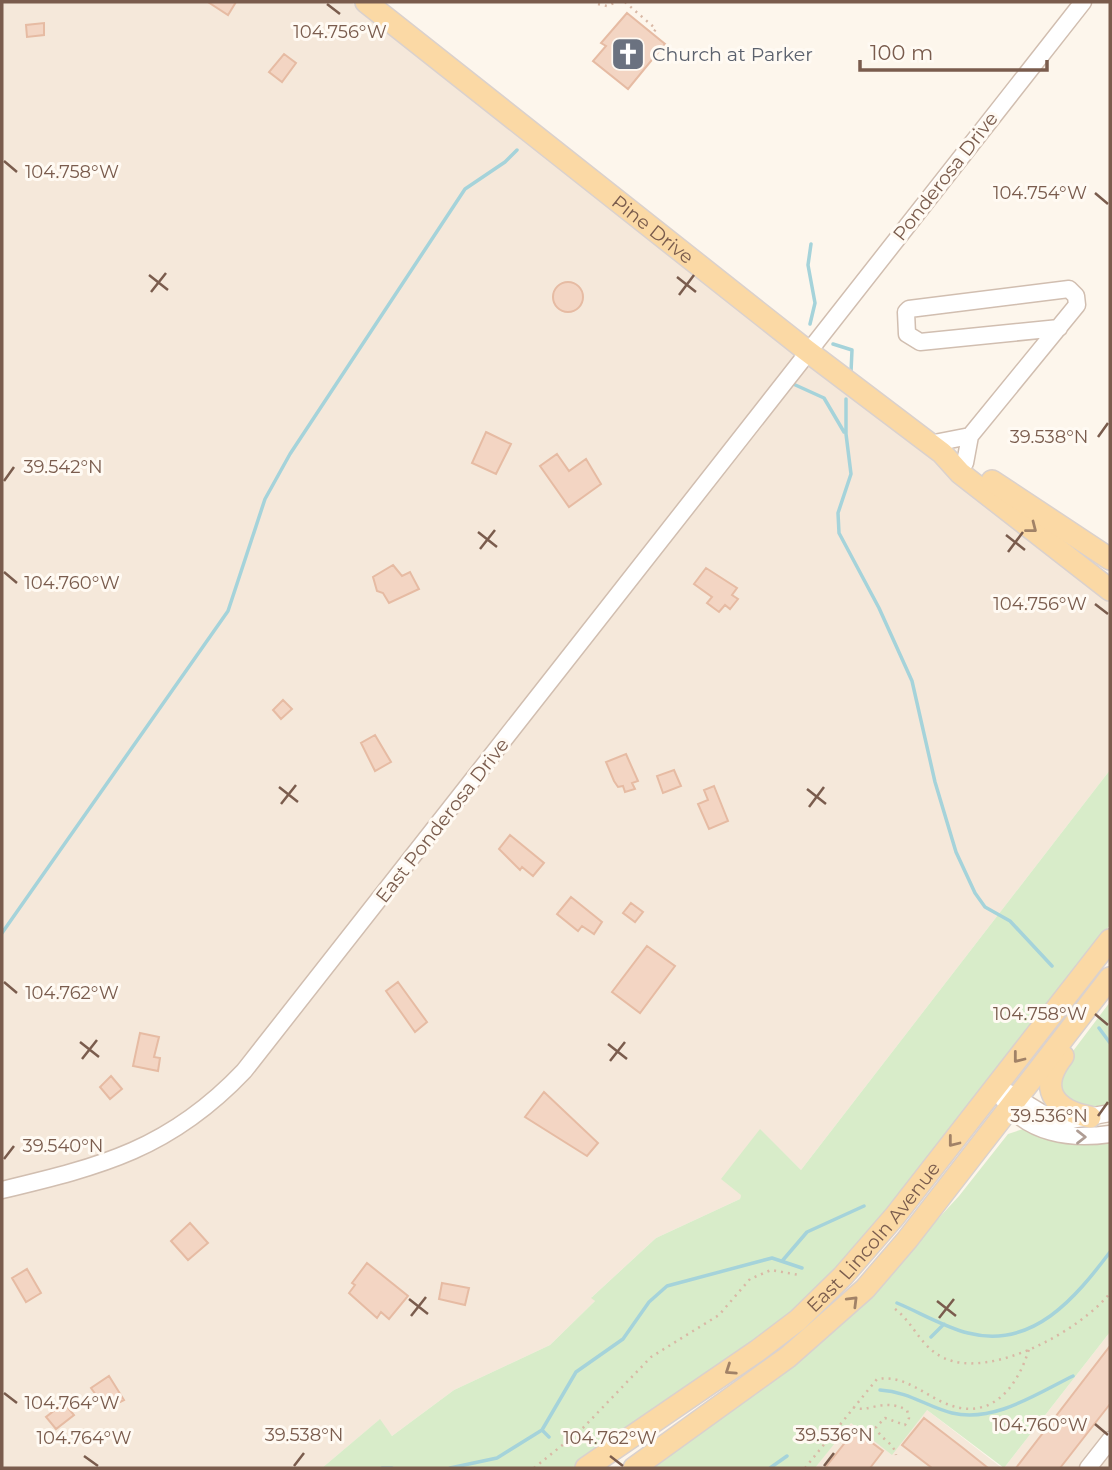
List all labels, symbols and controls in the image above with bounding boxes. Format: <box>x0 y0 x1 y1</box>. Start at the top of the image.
text: 104.756°W <box>293 21 387 43</box>
scale bar <box>860 28 1047 72</box>
church icon: Church at Parker <box>609 35 647 73</box>
text: 100 m <box>870 40 933 65</box>
place label: Church at Parker <box>652 43 813 66</box>
street label: Ponderosa Drive <box>888 107 1003 245</box>
text: 104.758°W <box>25 161 119 183</box>
text: 104.754°W <box>993 182 1087 204</box>
street label: Pine Drive <box>607 190 698 269</box>
text: 39.538°N <box>1010 426 1088 448</box>
text: 39.542°N <box>23 456 103 478</box>
one-way arrow <box>1024 519 1036 532</box>
text: 104.760°W <box>24 572 120 594</box>
text: 104.756°W <box>993 593 1087 615</box>
street label: East Ponderosa Drive <box>371 733 514 907</box>
text: 104.762°W <box>25 982 119 1004</box>
text: 104.758°W <box>993 1003 1087 1025</box>
one-way arrow <box>1014 1050 1026 1063</box>
text: 39.536°N <box>1010 1105 1088 1127</box>
one-way arrow <box>1076 1129 1086 1145</box>
one-way arrow <box>948 1134 961 1146</box>
text: 39.540°N <box>23 1135 103 1157</box>
street label: East Lincoln Avenue <box>802 1157 945 1317</box>
one-way arrow <box>845 1296 858 1309</box>
one-way arrow <box>725 1362 738 1374</box>
text: 104.764°W <box>25 1392 119 1414</box>
text: 104.760°W <box>992 1414 1088 1436</box>
text: 39.538°N <box>265 1424 343 1446</box>
text: 39.536°N <box>795 1424 873 1446</box>
text: 104.764°W <box>37 1427 131 1449</box>
text: 104.762°W <box>563 1427 657 1449</box>

